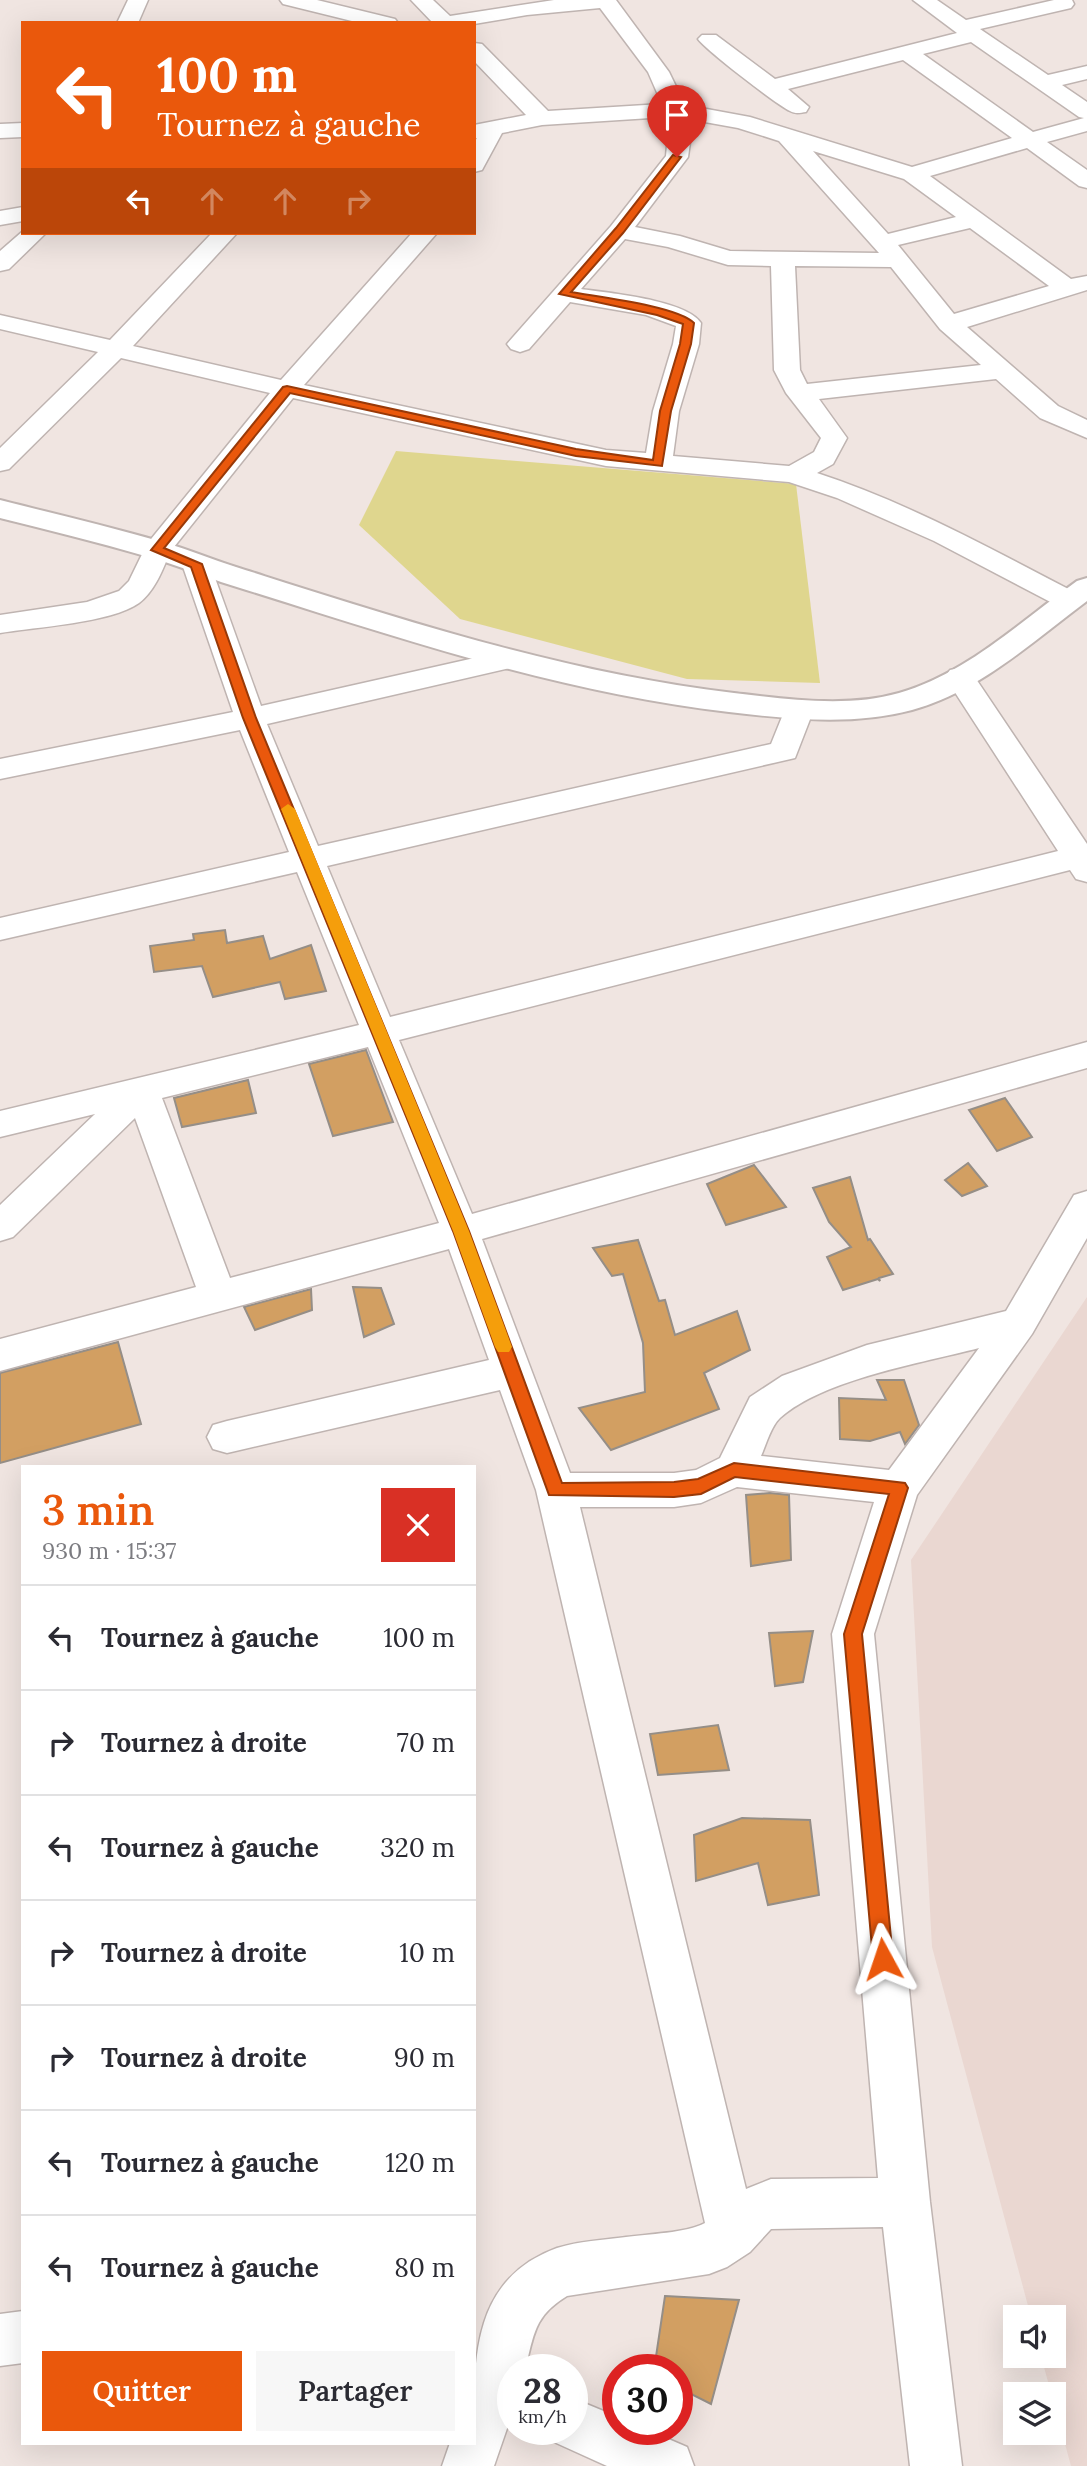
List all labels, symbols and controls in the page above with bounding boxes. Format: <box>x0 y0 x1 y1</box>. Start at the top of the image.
text: 100 m <box>157 43 297 105</box>
icon: left <box>42 49 133 140</box>
pin <box>647 85 707 157</box>
icon: arrive <box>658 96 696 134</box>
text: Tournez à gauche <box>157 104 421 145</box>
icon: left <box>120 182 158 220</box>
icon: ahead <box>193 182 231 220</box>
icon: ahead <box>266 182 304 220</box>
icon: right <box>339 182 377 220</box>
text: 3 min <box>42 1483 154 1537</box>
button: close <box>381 1488 455 1562</box>
text: 930 m · 15:37 <box>42 1536 176 1565</box>
icon: left <box>42 1619 80 1657</box>
text: Tournez à gauche <box>101 1621 319 1654</box>
text: 100 m <box>383 1621 455 1654</box>
icon: right <box>42 1724 80 1762</box>
text: Tournez à droite <box>101 1726 307 1759</box>
text: 70 m <box>397 1726 455 1759</box>
icon: left <box>42 1829 80 1867</box>
text: Tournez à gauche <box>101 1831 319 1864</box>
text: 320 m <box>380 1831 455 1864</box>
position arrow <box>846 1922 920 1996</box>
icon: right <box>42 1934 80 1972</box>
text: Tournez à droite <box>101 1936 307 1969</box>
text: 10 m <box>399 1936 455 1969</box>
icon: right <box>42 2039 80 2077</box>
text: Tournez à droite <box>101 2041 307 2074</box>
text: 90 m <box>394 2041 455 2074</box>
icon: left <box>42 2144 80 2182</box>
text: Tournez à gauche <box>101 2146 319 2179</box>
text: 120 m <box>385 2146 455 2179</box>
icon: left <box>42 2249 80 2287</box>
text: Tournez à gauche <box>101 2251 319 2284</box>
text: 80 m <box>394 2251 455 2284</box>
map controls <box>1003 2305 1066 2445</box>
button: sound <box>1003 2305 1066 2368</box>
button: Quitter <box>42 2351 242 2431</box>
button: Partager <box>256 2351 455 2431</box>
speed limit sign: 30 <box>602 2354 693 2445</box>
text: 28 <box>523 2368 562 2413</box>
button: layers <box>1003 2382 1066 2445</box>
text: km/h <box>518 2405 567 2428</box>

